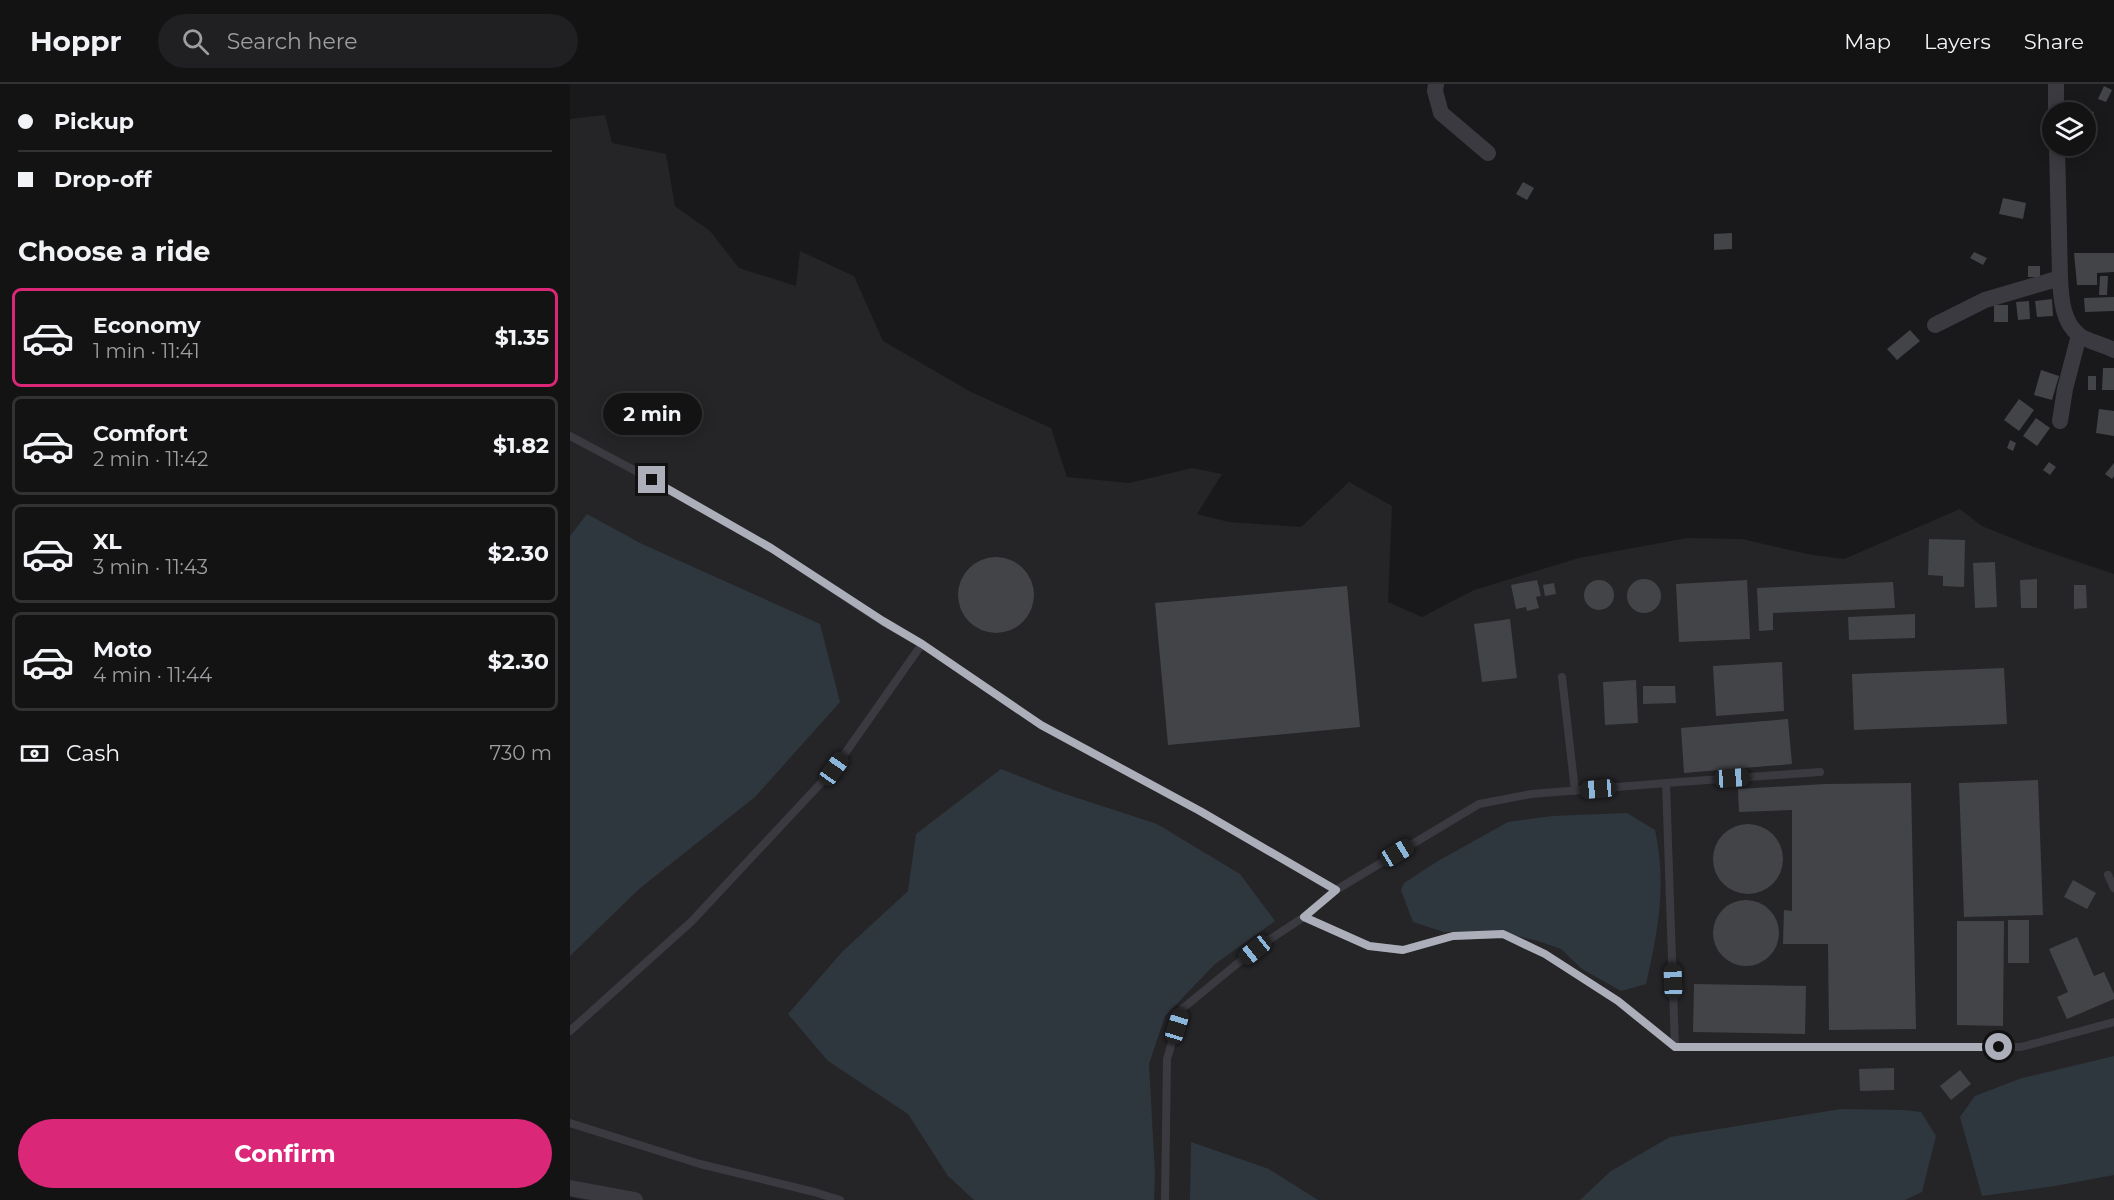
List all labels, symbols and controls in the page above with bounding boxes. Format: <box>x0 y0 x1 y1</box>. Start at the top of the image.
search box <box>158 14 578 68</box>
text: Hoppr <box>30 24 122 58</box>
icon: search <box>179 25 212 58</box>
text: Search here <box>227 28 358 55</box>
text: Map <box>1844 29 1891 54</box>
text: Layers <box>1924 29 1991 54</box>
text: Share <box>2024 29 2084 54</box>
map controls <box>2042 102 2096 156</box>
button: layers <box>2042 102 2096 156</box>
text: Pickup <box>54 108 134 135</box>
text: Drop-off <box>54 166 152 193</box>
text: Choose a ride <box>18 235 210 268</box>
icon: car <box>21 311 75 365</box>
text: Economy <box>93 312 201 339</box>
text: $1.35 <box>495 324 549 351</box>
text: 1 min · 11:41 <box>93 339 200 363</box>
callout: 2 min <box>602 393 702 435</box>
text: 2 min <box>623 402 682 426</box>
icon: car <box>21 419 75 473</box>
text: Comfort <box>93 420 188 447</box>
text: $1.82 <box>493 432 549 459</box>
text: 2 min · 11:42 <box>93 447 208 471</box>
route end <box>638 466 665 493</box>
icon: car <box>21 527 75 581</box>
text: XL <box>93 528 122 555</box>
text: $2.30 <box>488 540 549 567</box>
text: 3 min · 11:43 <box>93 555 208 579</box>
icon: car <box>21 635 75 689</box>
text: Moto <box>93 636 152 663</box>
text: $2.30 <box>488 648 549 675</box>
text: 4 min · 11:44 <box>93 663 212 687</box>
icon: cash <box>18 737 51 770</box>
text: Cash <box>66 740 120 767</box>
text: 730 m <box>489 741 552 765</box>
car <box>816 749 852 789</box>
car <box>1713 768 1751 788</box>
car <box>1579 778 1617 800</box>
car <box>1377 836 1417 870</box>
car <box>1235 932 1275 968</box>
car <box>1663 963 1683 999</box>
car <box>1163 1006 1191 1046</box>
route start <box>1985 1033 2012 1060</box>
button: Confirm <box>18 1119 552 1188</box>

